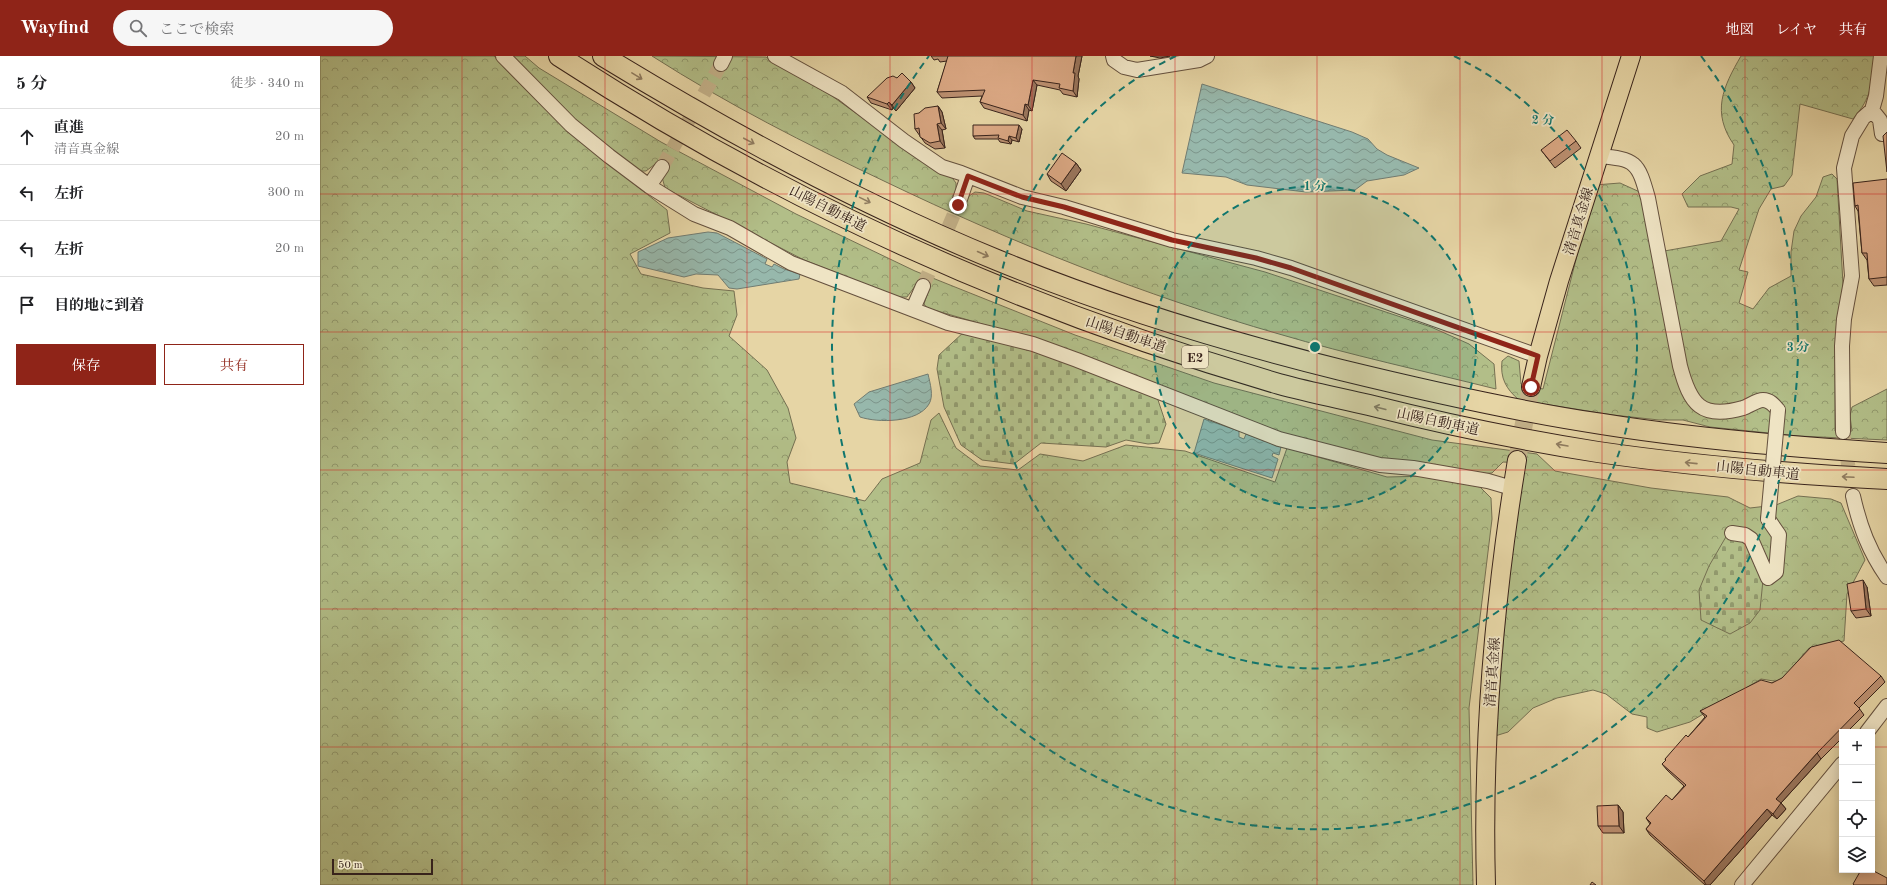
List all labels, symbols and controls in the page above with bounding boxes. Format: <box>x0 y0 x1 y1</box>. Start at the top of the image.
search box <box>113 10 393 46</box>
icon: search <box>127 17 149 39</box>
text: Wayfind <box>20 19 89 38</box>
text: ここで検索 <box>159 23 234 38</box>
text: 地図 <box>1726 23 1754 37</box>
text: レイヤ <box>1776 23 1817 37</box>
text: 共有 <box>1839 23 1867 37</box>
one-way arrow <box>631 73 643 81</box>
text: 5 分 <box>16 76 48 93</box>
text: 徒歩 · 340 m <box>230 77 304 90</box>
text: 2 分 <box>1532 113 1554 127</box>
text: 直進 <box>54 121 84 136</box>
icon: ahead <box>16 126 38 148</box>
text: 20 m <box>275 130 304 143</box>
one-way arrow <box>743 137 755 145</box>
text: 清音真金線 <box>54 143 119 156</box>
text: 1 分 <box>1304 179 1326 193</box>
icon: left <box>16 182 38 204</box>
street label: 山陽自動車道 <box>787 183 869 234</box>
street label: 清音真金線 <box>1561 185 1596 257</box>
text: 300 m <box>267 186 304 199</box>
text: 左折 <box>54 187 84 202</box>
one-way arrow <box>859 196 871 204</box>
route end <box>949 196 967 214</box>
icon: left <box>16 238 38 260</box>
text: 20 m <box>275 242 304 255</box>
text: 左折 <box>54 243 84 258</box>
one-way arrow <box>977 251 989 258</box>
icon: arrive <box>16 294 38 316</box>
text: 目的地に到着 <box>54 299 144 314</box>
street label: 山陽自動車道 <box>1084 314 1168 355</box>
centre of rings <box>1308 340 1322 354</box>
text: 3 分 <box>1787 340 1809 354</box>
button: 保存 <box>16 344 156 385</box>
button: 共有 <box>164 344 304 385</box>
road number: E2 <box>1182 346 1208 368</box>
route start <box>1522 378 1540 396</box>
one-way arrow <box>1374 404 1387 411</box>
street label: 山陽自動車道 <box>1395 405 1481 438</box>
one-way arrow <box>1556 441 1569 449</box>
one-way arrow <box>1685 459 1698 467</box>
street label: 山陽自動車道 <box>1715 459 1801 482</box>
one-way arrow <box>1842 473 1855 481</box>
street label: 清音真金線 <box>1483 637 1502 707</box>
map controls <box>1839 729 1875 873</box>
button: + <box>1839 729 1875 765</box>
button: − <box>1839 765 1875 801</box>
button: locate <box>1839 801 1875 837</box>
button: layers <box>1839 837 1875 873</box>
scale bar <box>332 857 433 876</box>
text: 50 m <box>338 860 363 871</box>

